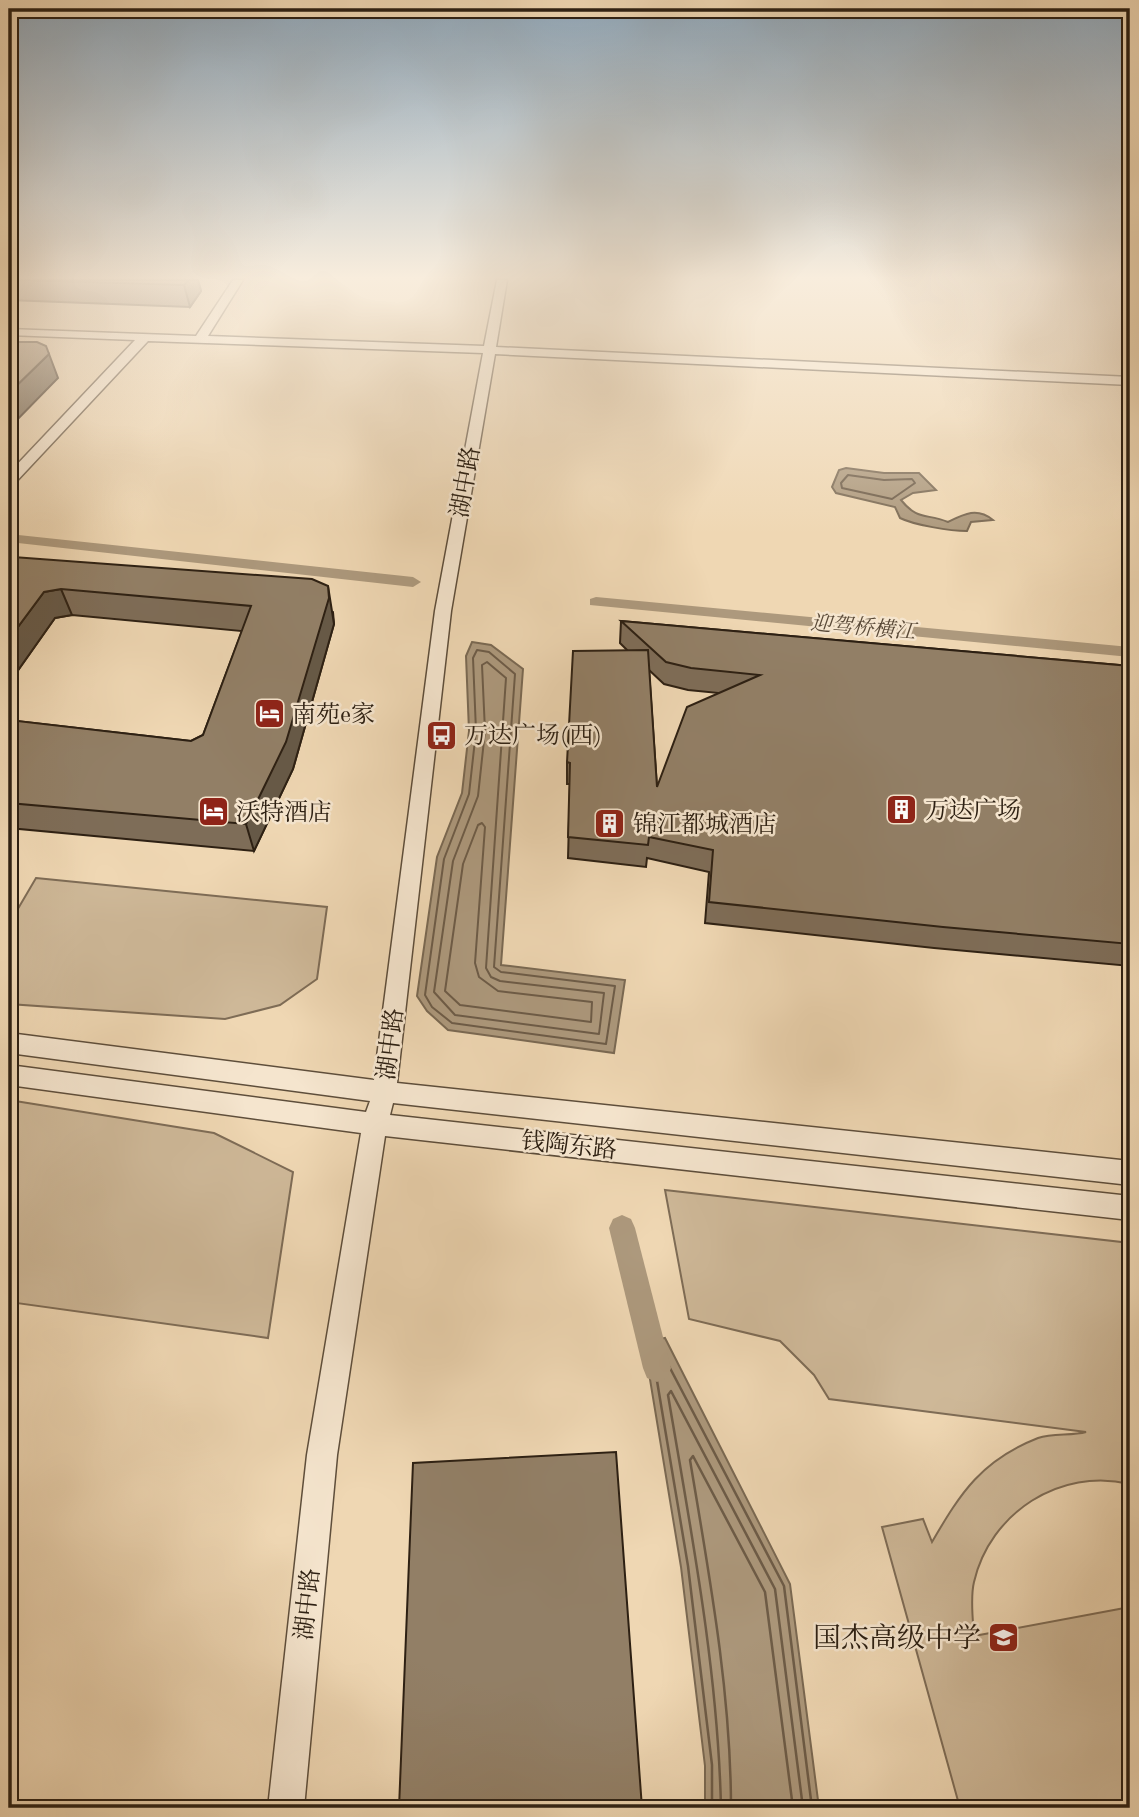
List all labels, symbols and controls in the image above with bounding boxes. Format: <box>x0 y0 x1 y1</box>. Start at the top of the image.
street label: 湖中路 <box>446 444 485 520</box>
water label: 迎驾桥横江 <box>810 611 919 644</box>
hotel icon: 南苑e家 <box>252 697 286 731</box>
place label: 南苑e家 <box>292 701 375 728</box>
bus stop icon: 万达广场(西) <box>424 718 458 752</box>
place label: 万达广场(西) <box>464 722 602 749</box>
building icon: 万达广场 <box>885 793 919 827</box>
hotel icon: 沃特酒店 <box>196 795 230 829</box>
place label: 万达广场 <box>925 797 1021 824</box>
place label: 沃特酒店 <box>236 799 332 826</box>
building icon: 锦江都城酒店 <box>593 807 627 841</box>
place label: 锦江都城酒店 <box>633 811 777 838</box>
street label: 湖中路 <box>373 1007 408 1081</box>
street label: 钱陶东路 <box>520 1127 618 1164</box>
street label: 湖中路 <box>290 1567 325 1641</box>
school or university icon: 国杰高级中学 <box>987 1620 1021 1654</box>
place label: 国杰高级中学 <box>813 1623 981 1654</box>

